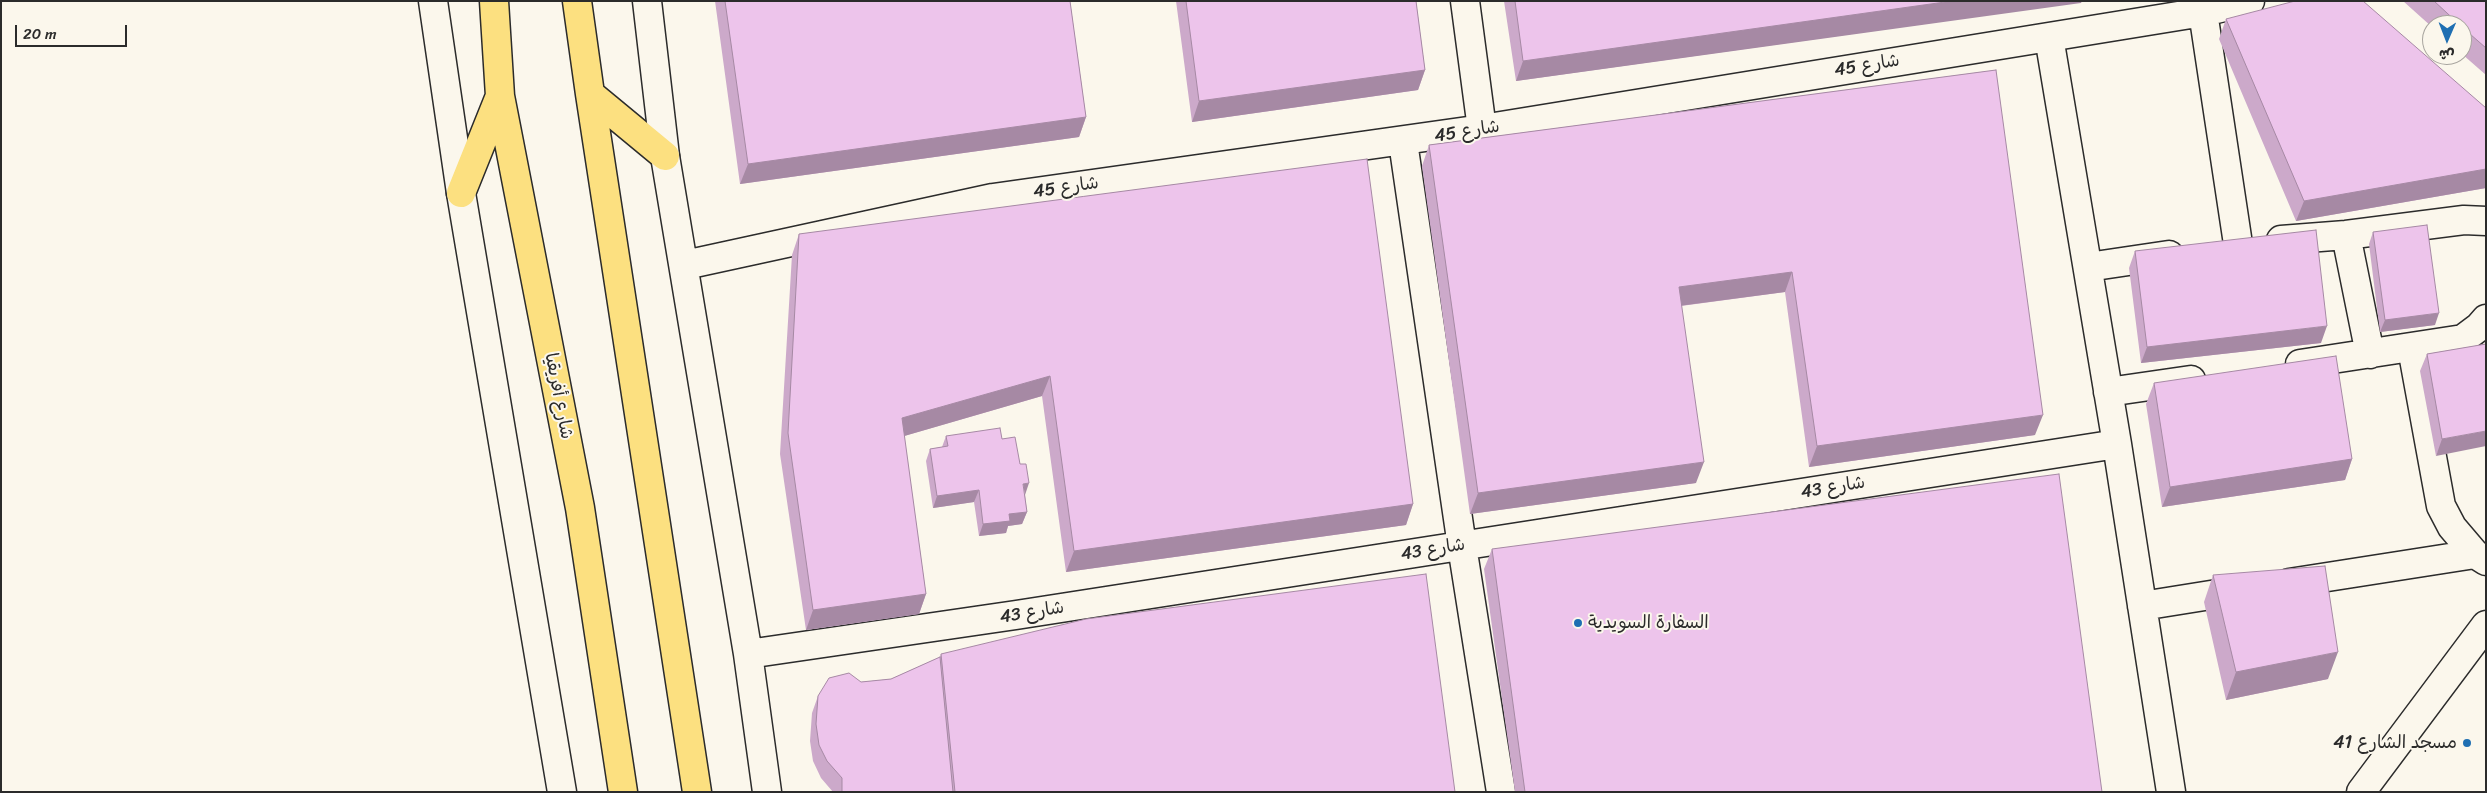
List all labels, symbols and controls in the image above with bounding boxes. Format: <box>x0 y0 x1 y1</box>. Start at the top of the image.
scale bar <box>18 15 130 47</box>
north arrow <box>2422 15 2472 65</box>
text: 20 m <box>23 21 57 47</box>
text: ش <box>2439 42 2455 67</box>
street label: شارع 45 <box>1833 50 1901 82</box>
street label: شارع 45 <box>1433 116 1501 148</box>
street label: شارع 45 <box>1032 173 1100 203</box>
street label: شارع أفريقيا <box>539 351 577 441</box>
street label: شارع 43 <box>1799 472 1867 504</box>
street label: شارع 43 <box>1399 534 1467 566</box>
street label: شارع 43 <box>998 597 1066 629</box>
place label: السفارة السويدية <box>1588 612 1709 634</box>
marker: السفارة السويدية <box>1572 617 1584 629</box>
place label: مسجد الشارع 41 <box>2333 732 2457 754</box>
marker: مسجد الشارع 41 <box>2461 737 2473 749</box>

